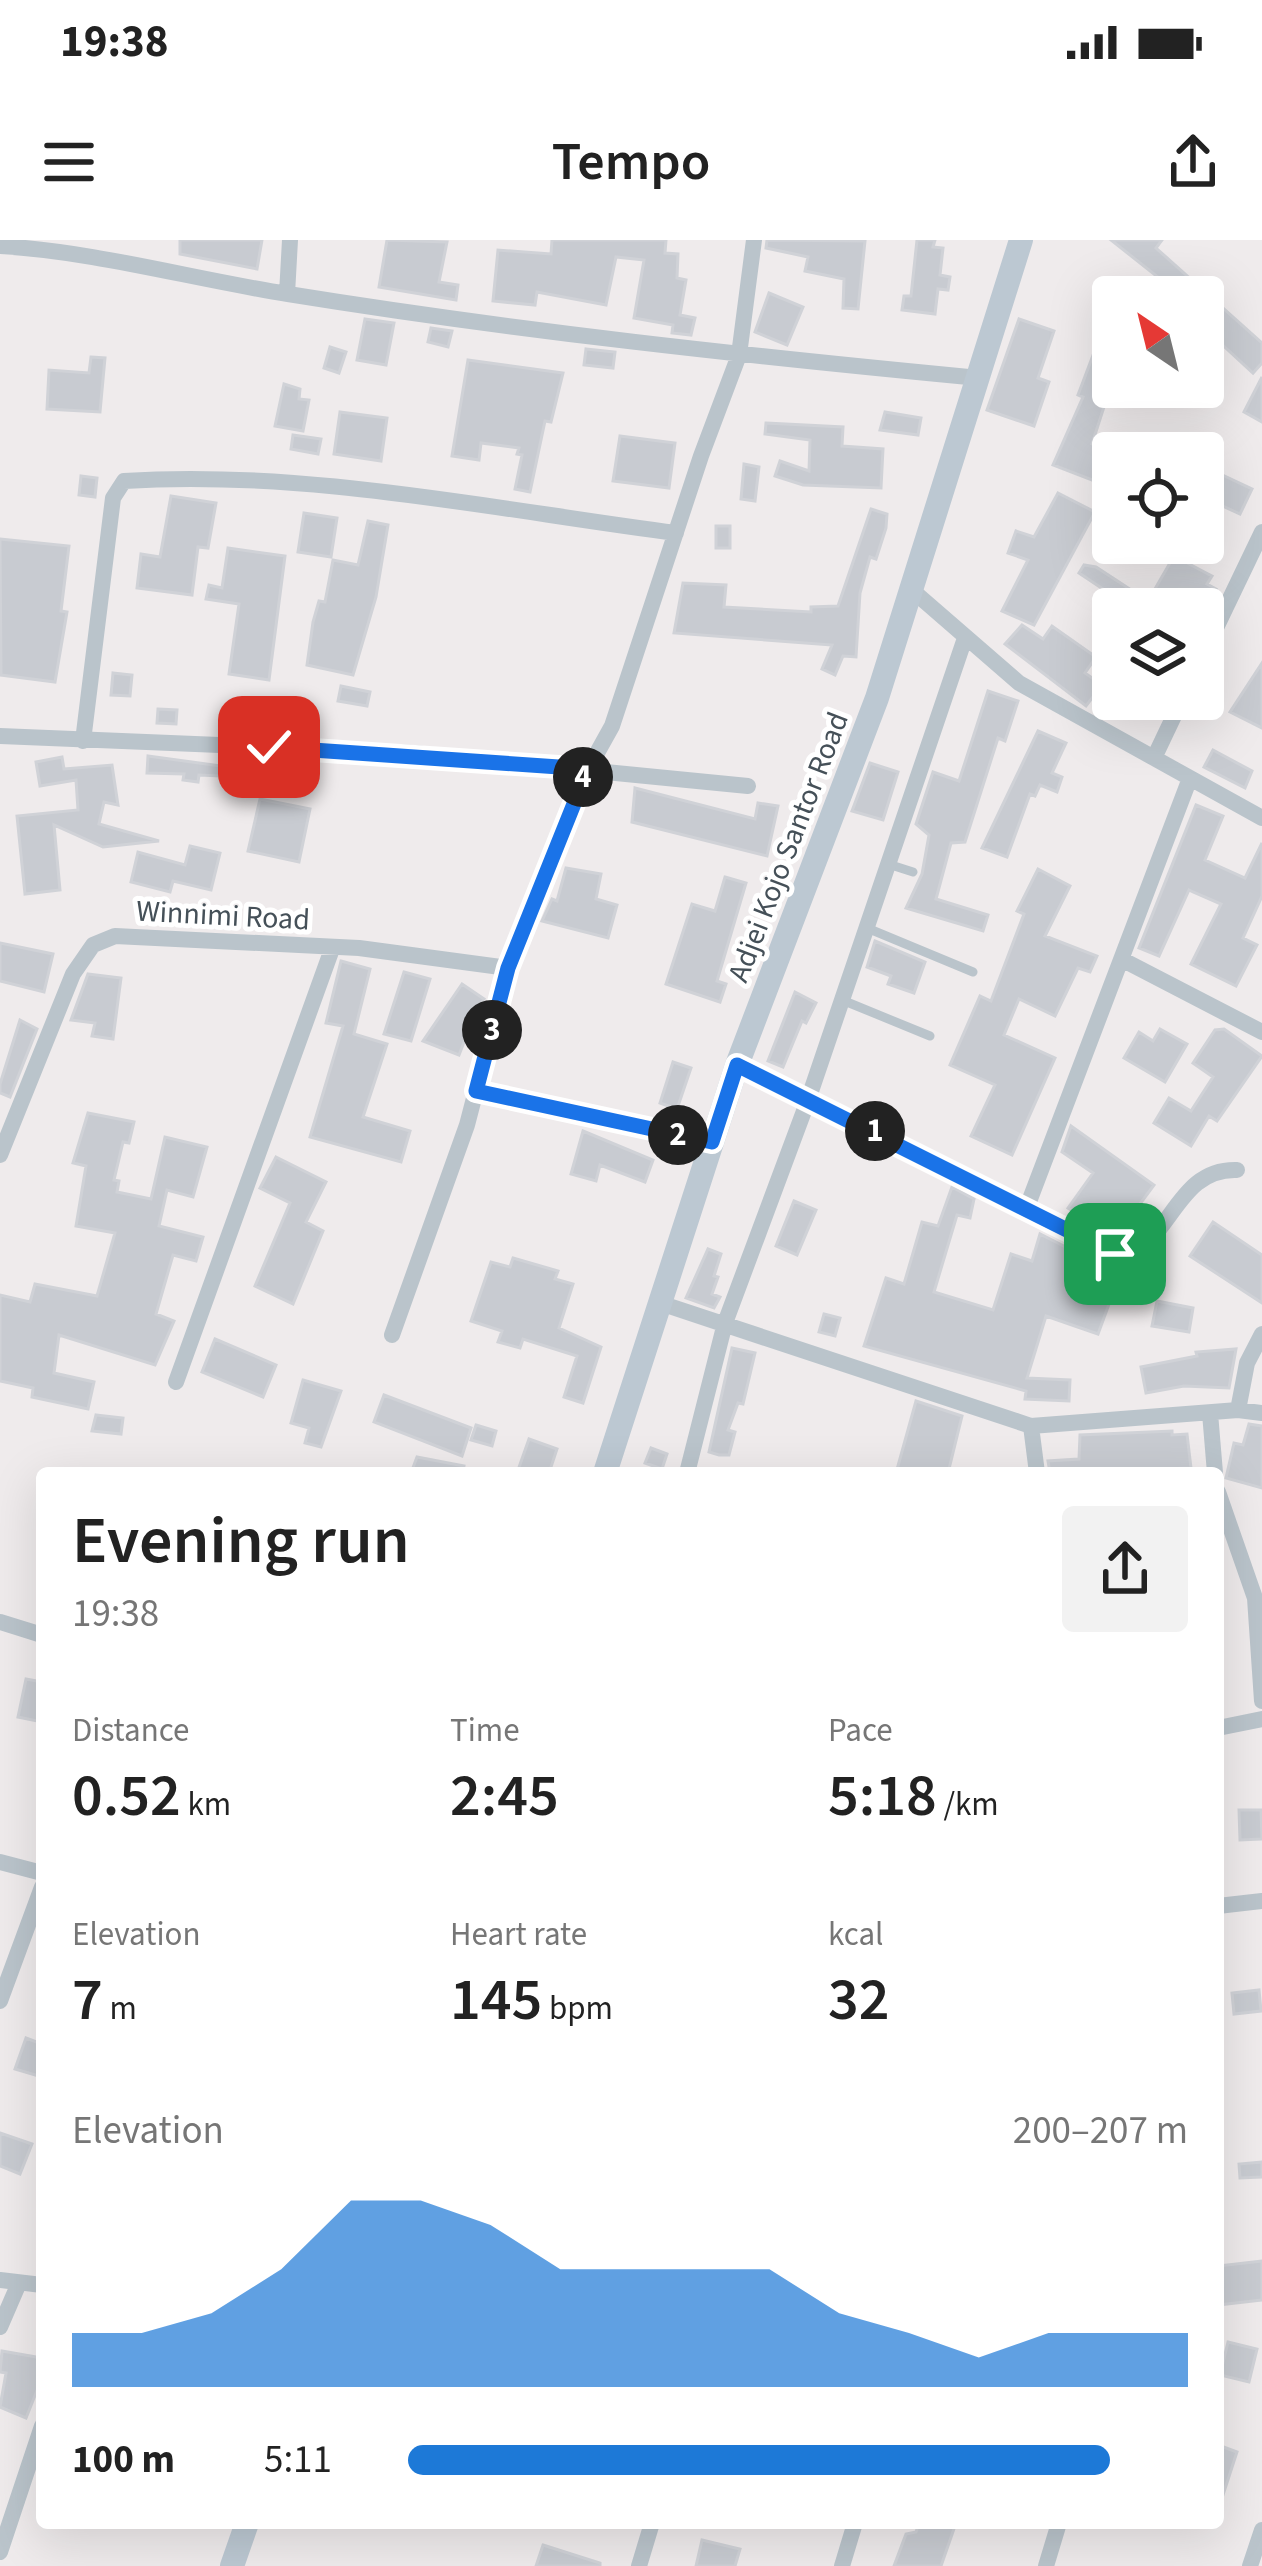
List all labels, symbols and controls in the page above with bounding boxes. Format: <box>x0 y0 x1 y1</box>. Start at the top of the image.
text: 19:38 <box>60 10 169 74</box>
text: Tempo <box>552 124 710 201</box>
icon: menu <box>36 129 102 195</box>
icon: share <box>1160 129 1226 195</box>
north arrow <box>1092 276 1224 408</box>
map controls <box>1092 276 1224 720</box>
button: locate <box>1092 432 1224 564</box>
button: layers <box>1092 588 1224 720</box>
pin <box>218 696 320 798</box>
street label: Adjei Kojo Santor Road <box>717 706 860 988</box>
icon: check <box>236 714 302 780</box>
pin: 4 <box>553 747 613 807</box>
text: 4 <box>574 753 592 800</box>
street label: Winnimi Road <box>135 889 311 942</box>
pin: 3 <box>462 1000 522 1060</box>
text: 3 <box>483 1006 501 1053</box>
pin: 1 <box>845 1101 905 1161</box>
pin: 2 <box>648 1105 708 1165</box>
text: 1 <box>866 1107 884 1154</box>
text: 2 <box>669 1111 687 1158</box>
pin <box>1064 1203 1166 1305</box>
icon: arrive <box>1082 1221 1148 1287</box>
text: Evening run <box>72 1494 410 1588</box>
button: share <box>1062 1506 1188 1632</box>
text: 19:38 <box>72 1586 159 1642</box>
text: Distance <box>72 1707 189 1754</box>
text: Time <box>450 1707 520 1754</box>
text: Pace <box>828 1707 893 1754</box>
text: 0.52 <box>72 1754 181 1839</box>
text: 2:45 <box>450 1754 559 1839</box>
text: 5:18 <box>828 1754 937 1839</box>
text: km <box>181 1781 231 1828</box>
text: /km <box>937 1781 999 1828</box>
text: Elevation <box>72 1911 201 1958</box>
text: Heart rate <box>450 1911 587 1958</box>
text: kcal <box>828 1911 884 1958</box>
text: 7 <box>72 1958 103 2043</box>
text: 145 <box>450 1958 542 2043</box>
text: 32 <box>828 1958 890 2043</box>
text: m <box>103 1985 137 2032</box>
text: bpm <box>542 1985 613 2032</box>
text: Elevation <box>72 2103 224 2159</box>
text: 200–207 m <box>1013 2103 1188 2159</box>
text: 100 m <box>72 2432 175 2488</box>
text: 5:11 <box>264 2432 332 2488</box>

